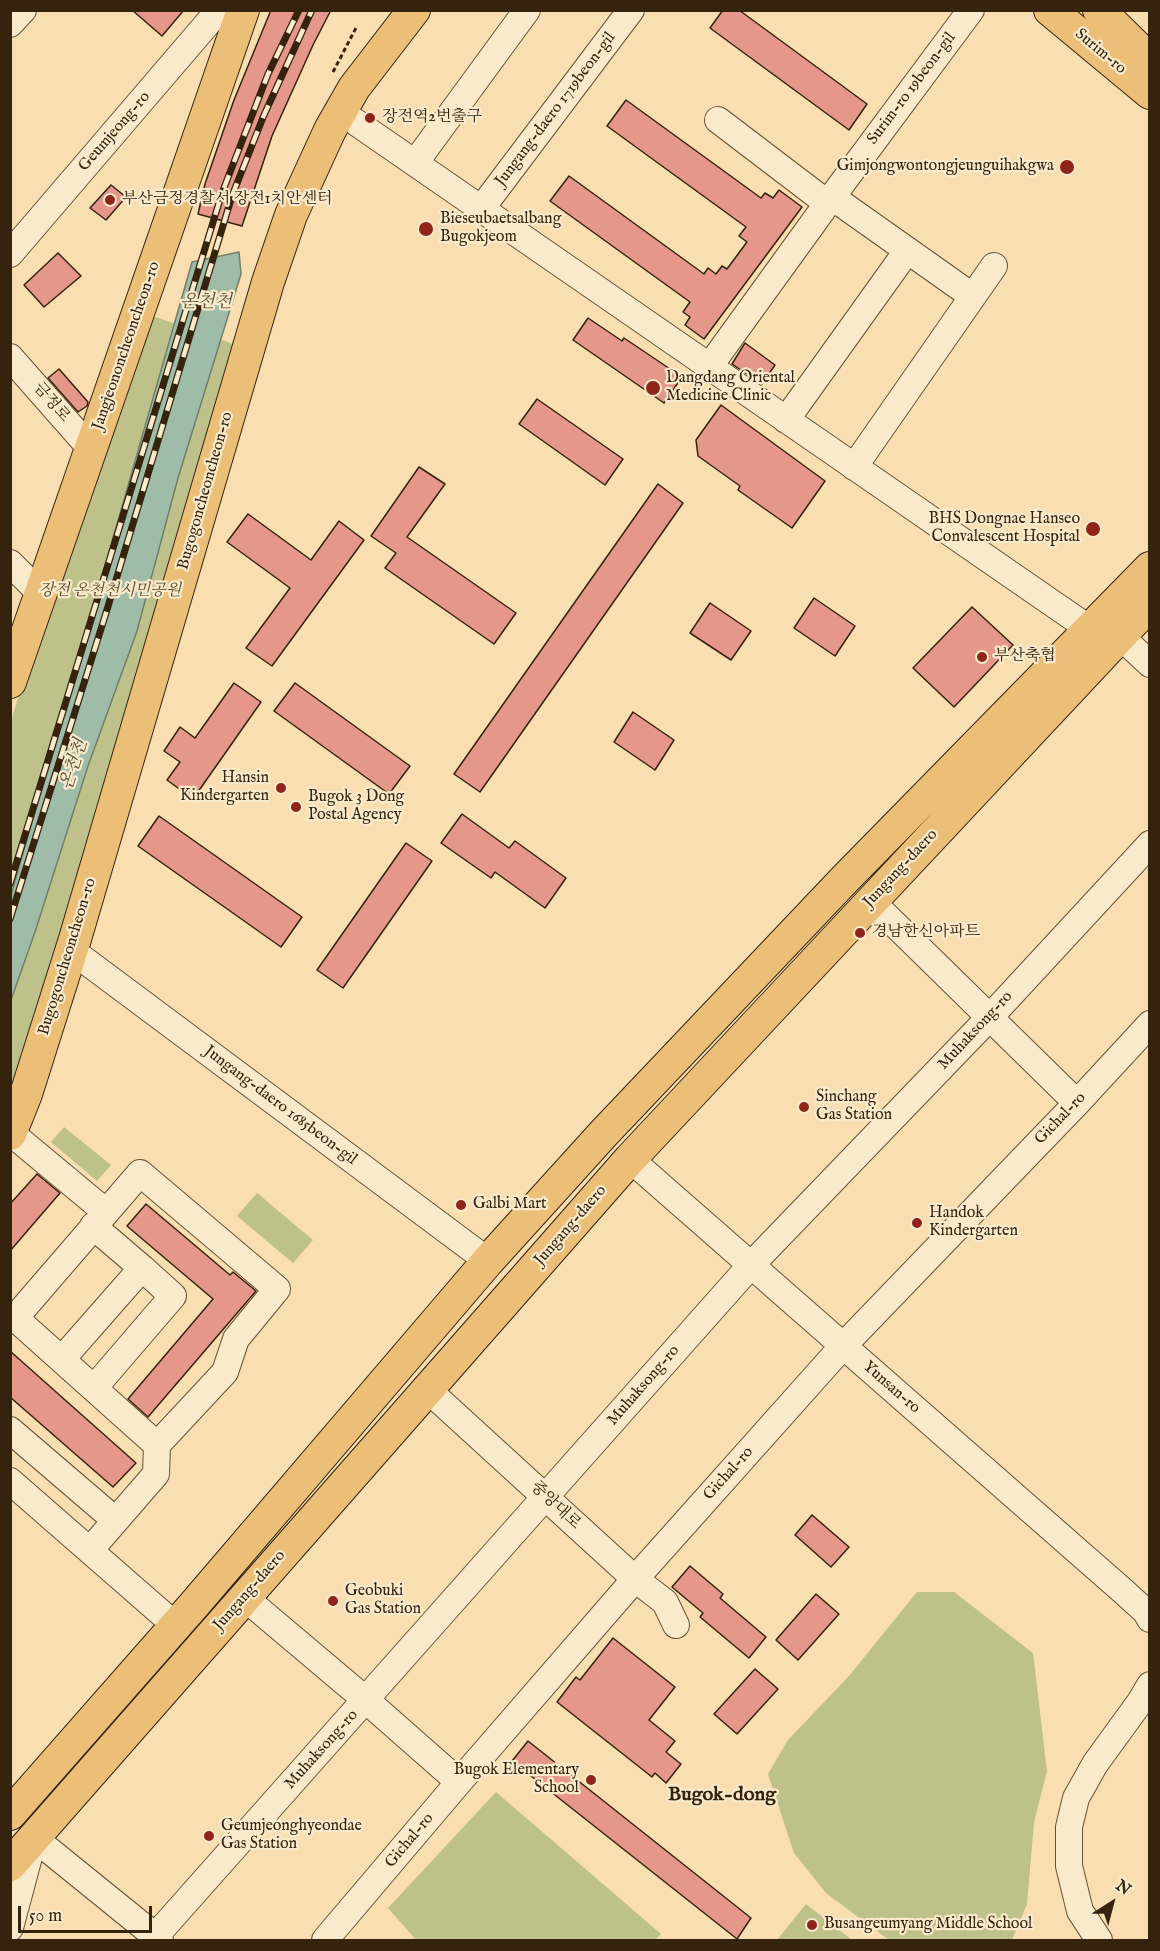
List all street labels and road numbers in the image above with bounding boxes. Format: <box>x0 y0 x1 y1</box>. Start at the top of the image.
street label: Surim-ro <box>1070 25 1130 79</box>
street label: Jungang-daero 1719beon-gil <box>492 29 620 191</box>
street label: Surim-ro 19beon-gil <box>864 29 960 149</box>
street label: Geumjeong-ro <box>75 88 155 176</box>
street label: Jangjeononcheoncheon-ro <box>89 259 165 433</box>
street label: 금정로 <box>29 379 73 427</box>
street label: Bugogoncheoncheon-ro <box>174 410 238 572</box>
street label: Jungang-daero <box>860 826 942 912</box>
street label: Bugogoncheoncheon-ro <box>35 876 101 1038</box>
street label: Muhaksong-ro <box>935 988 1017 1074</box>
street label: Jungang-daero 1685beon-gil <box>200 1042 360 1170</box>
street label: Gichal-ro <box>1031 1089 1091 1149</box>
street label: Jungang-daero <box>531 1182 611 1270</box>
street label: Muhaksong-ro <box>604 1342 684 1430</box>
street label: Yunsan-ro <box>858 1358 924 1418</box>
street label: Gichal-ro <box>700 1443 758 1505</box>
street label: 중앙대로 <box>526 1478 584 1534</box>
street label: Jungang-daero <box>210 1547 290 1635</box>
street label: Muhaksong-ro <box>281 1706 363 1794</box>
street label: Gichal-ro <box>382 1810 438 1872</box>

